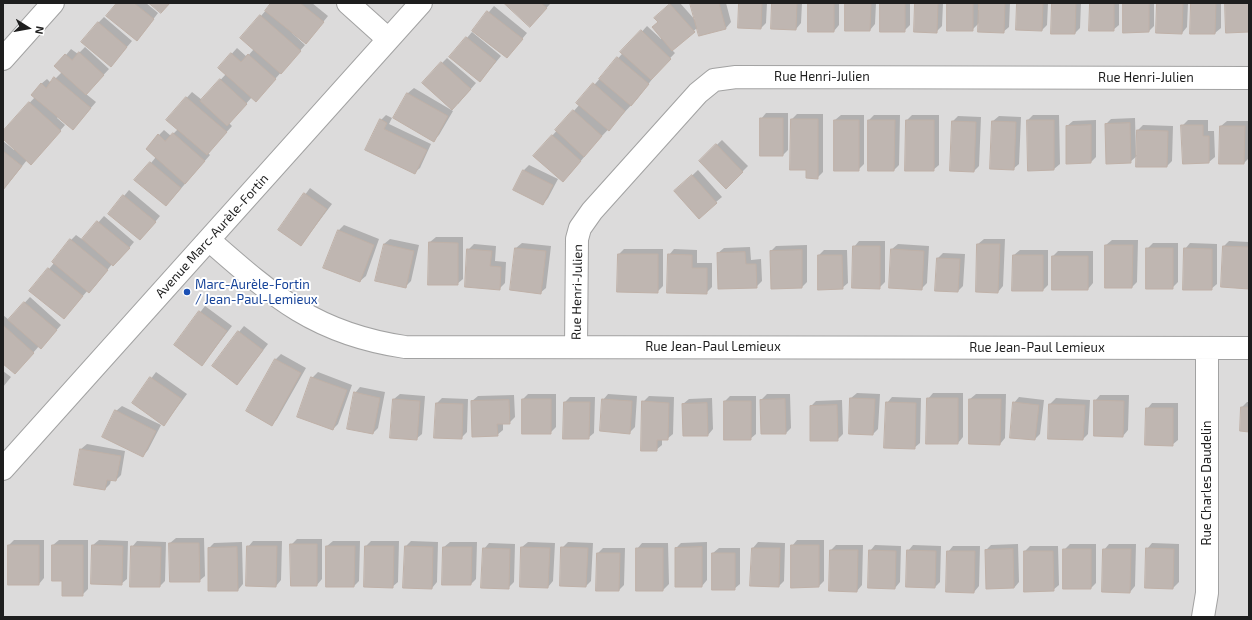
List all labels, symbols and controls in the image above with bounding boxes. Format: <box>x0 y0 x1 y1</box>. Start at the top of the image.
north arrow <box>8 8 48 48</box>
text: N <box>33 25 47 36</box>
street label: Rue Henri-Julien <box>774 69 870 85</box>
street label: Rue Henri-Julien <box>1098 70 1194 86</box>
street label: Avenue Marc-Aurèle-Fortin <box>152 171 272 301</box>
street label: Rue Henri-Julien <box>568 244 586 340</box>
place label: Marc-Aurèle-Fortin / Jean-Paul-Lemieux <box>195 277 318 308</box>
marker: Marc-Aurèle-Fortin / Jean-Paul-Lemieux <box>182 287 192 297</box>
street label: Rue Jean-Paul Lemieux <box>645 339 781 355</box>
street label: Rue Jean-Paul Lemieux <box>969 340 1105 356</box>
street label: Rue Charles Daudelin <box>1199 420 1215 546</box>

